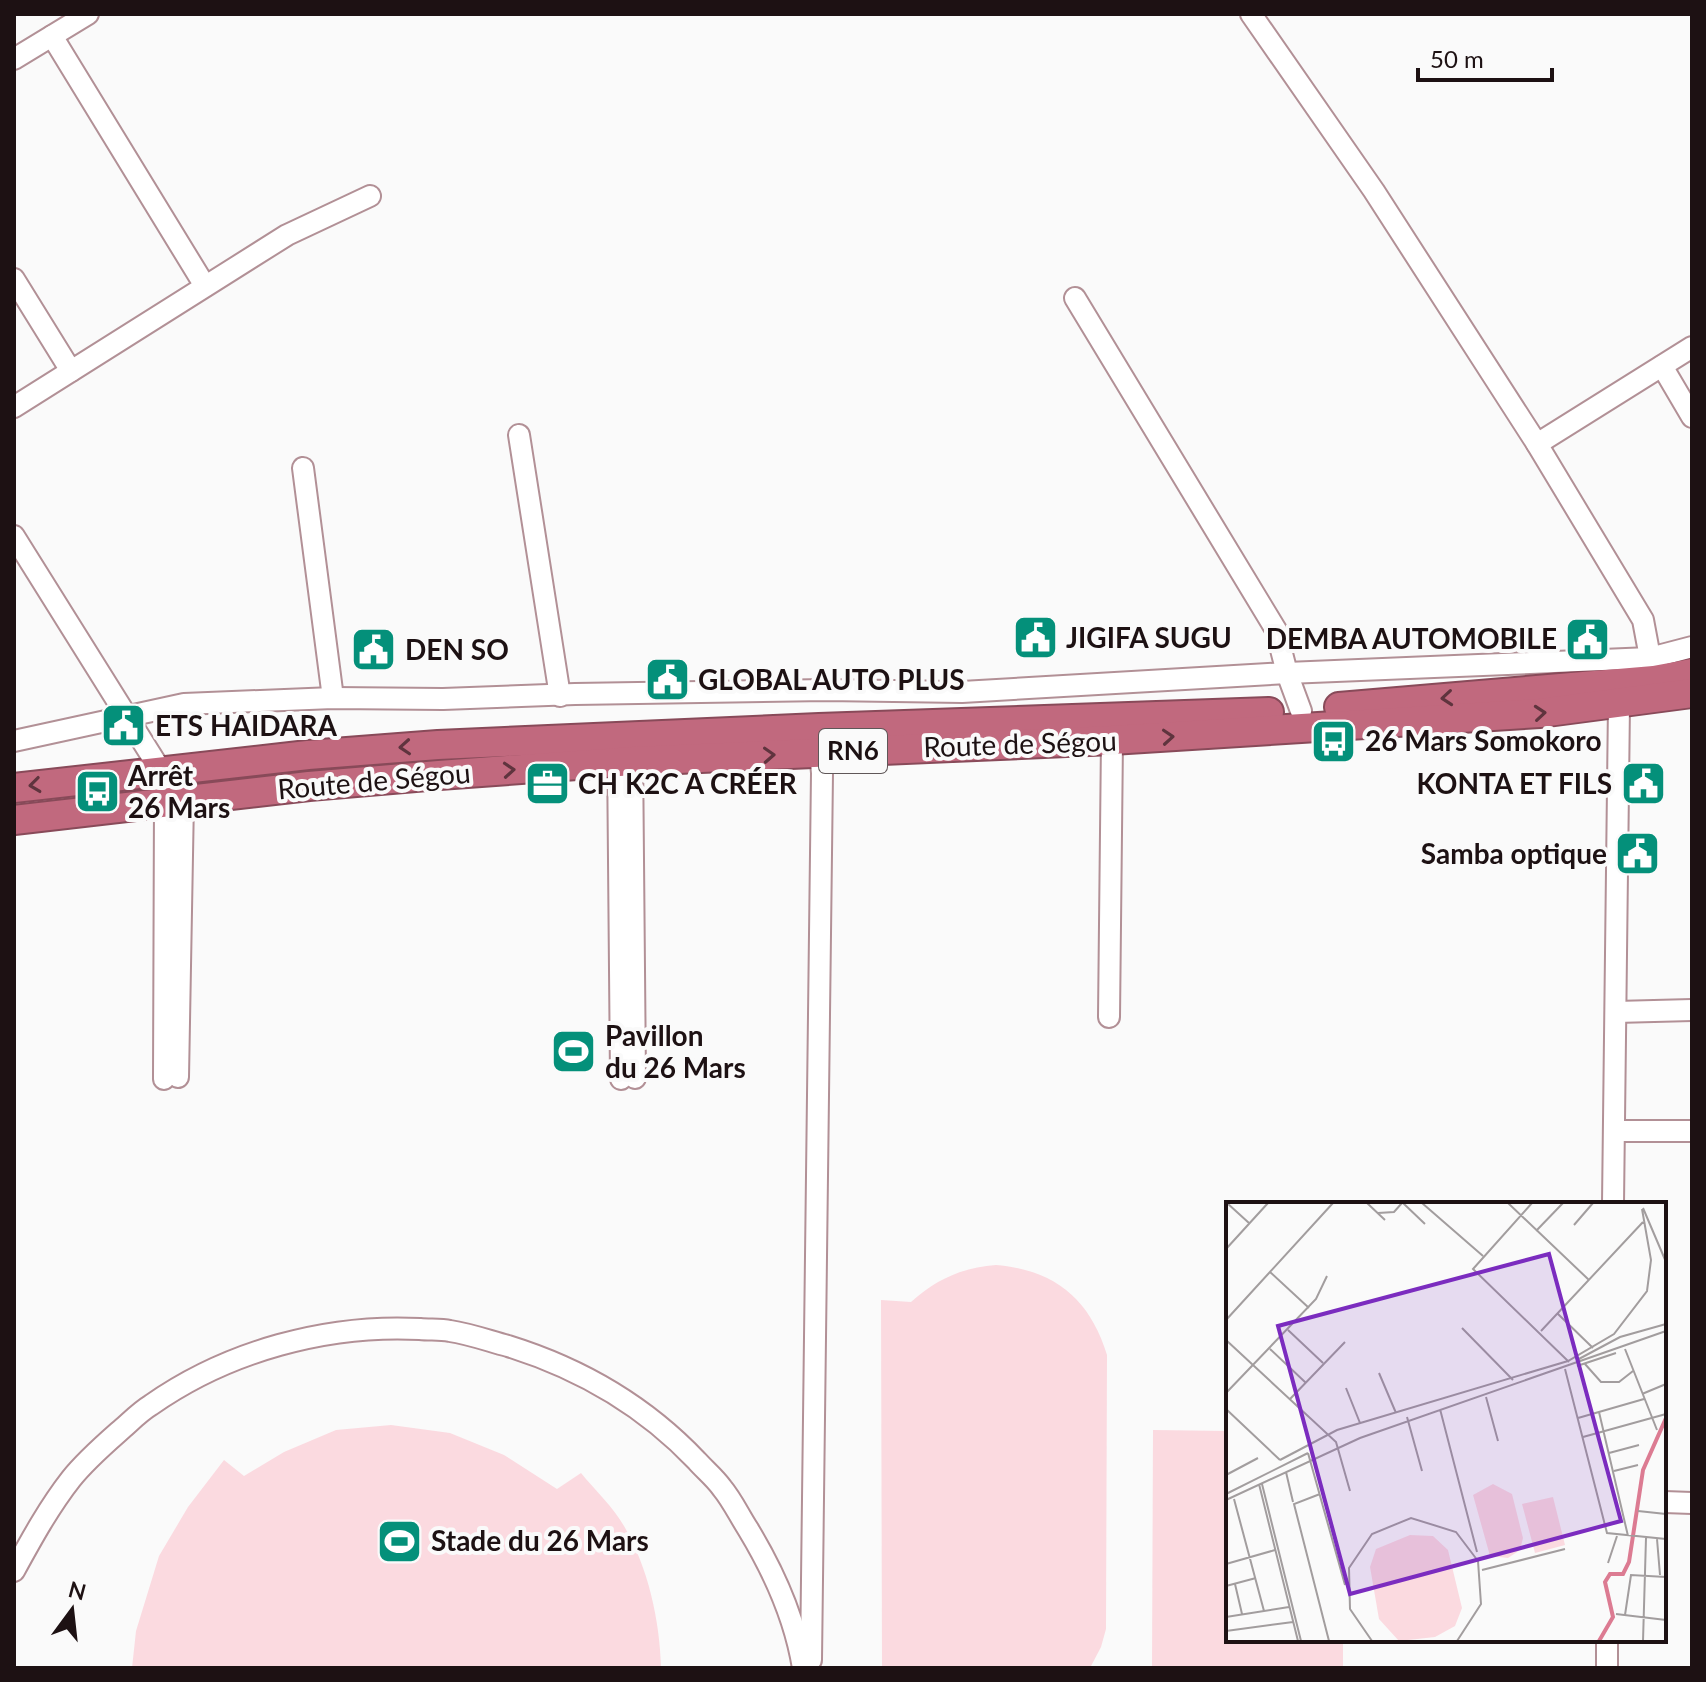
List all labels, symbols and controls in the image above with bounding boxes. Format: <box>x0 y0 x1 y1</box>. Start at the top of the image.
scale bar <box>1418 32 1552 82</box>
text: 50 m <box>1430 44 1484 73</box>
public building icon: JIGIFA SUGU <box>1011 614 1059 662</box>
public building icon: DEMBA AUTOMOBILE <box>1564 615 1612 663</box>
place label: JIGIFA SUGU <box>1066 620 1232 654</box>
place label: DEMBA AUTOMOBILE <box>1266 621 1557 655</box>
public building icon: DEN SO <box>350 626 398 674</box>
place label: DEN SO <box>405 632 509 666</box>
public building icon: GLOBAL AUTO PLUS <box>643 656 691 704</box>
place label: GLOBAL AUTO PLUS <box>698 662 965 696</box>
one-way arrow <box>1440 689 1453 706</box>
public building icon: ETS HAIDARA <box>100 702 148 750</box>
one-way arrow <box>1534 705 1547 722</box>
place label: ETS HAIDARA <box>155 708 337 742</box>
bus stop icon: 26 Mars Somokoro <box>1310 717 1358 765</box>
street label: Route de Ségou <box>923 723 1117 763</box>
place label: 26 Mars Somokoro <box>1365 723 1602 757</box>
road number: RN6 <box>819 729 887 773</box>
one-way arrow <box>1162 729 1175 746</box>
one-way arrow <box>398 738 411 755</box>
one-way arrow <box>763 746 776 763</box>
street label: Route de Ségou <box>276 755 472 805</box>
place label: Arrêt 26 Mars <box>127 758 230 824</box>
office icon: CH K2C A CRÉER <box>523 760 571 808</box>
public building icon: KONTA ET FILS <box>1619 760 1667 808</box>
one-way arrow <box>503 762 516 779</box>
place label: CH K2C A CRÉER <box>578 766 798 800</box>
place label: KONTA ET FILS <box>1417 766 1612 800</box>
bus stop icon: Arrêt 26 Mars <box>73 768 121 816</box>
one-way arrow <box>28 777 41 794</box>
public building icon: Samba optique <box>1614 830 1662 878</box>
place label: Samba optique <box>1421 836 1607 870</box>
place label: Pavillon du 26 Mars <box>605 1018 746 1084</box>
sports icon: Pavillon du 26 Mars <box>550 1028 598 1076</box>
inset map <box>1226 1202 1666 1642</box>
sports icon: Stade du 26 Mars <box>376 1517 424 1565</box>
place label: Stade du 26 Mars <box>431 1523 649 1557</box>
north arrow <box>32 1570 112 1650</box>
text: N <box>66 1575 89 1605</box>

